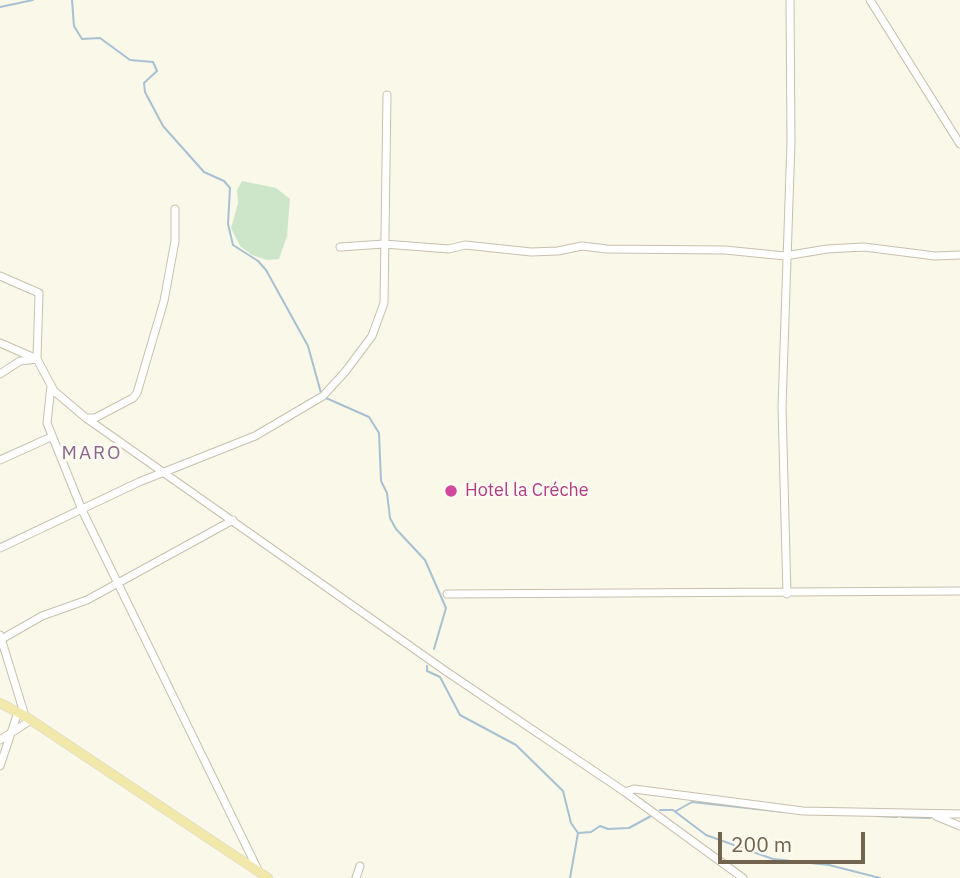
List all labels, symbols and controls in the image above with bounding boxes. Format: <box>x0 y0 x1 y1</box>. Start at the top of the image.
district label: MARO <box>62 443 122 465</box>
place label: Hotel la Créche <box>465 480 589 502</box>
marker: Hotel la Créche <box>443 483 459 499</box>
scale bar <box>722 818 869 862</box>
text: 200 m <box>731 830 792 858</box>

